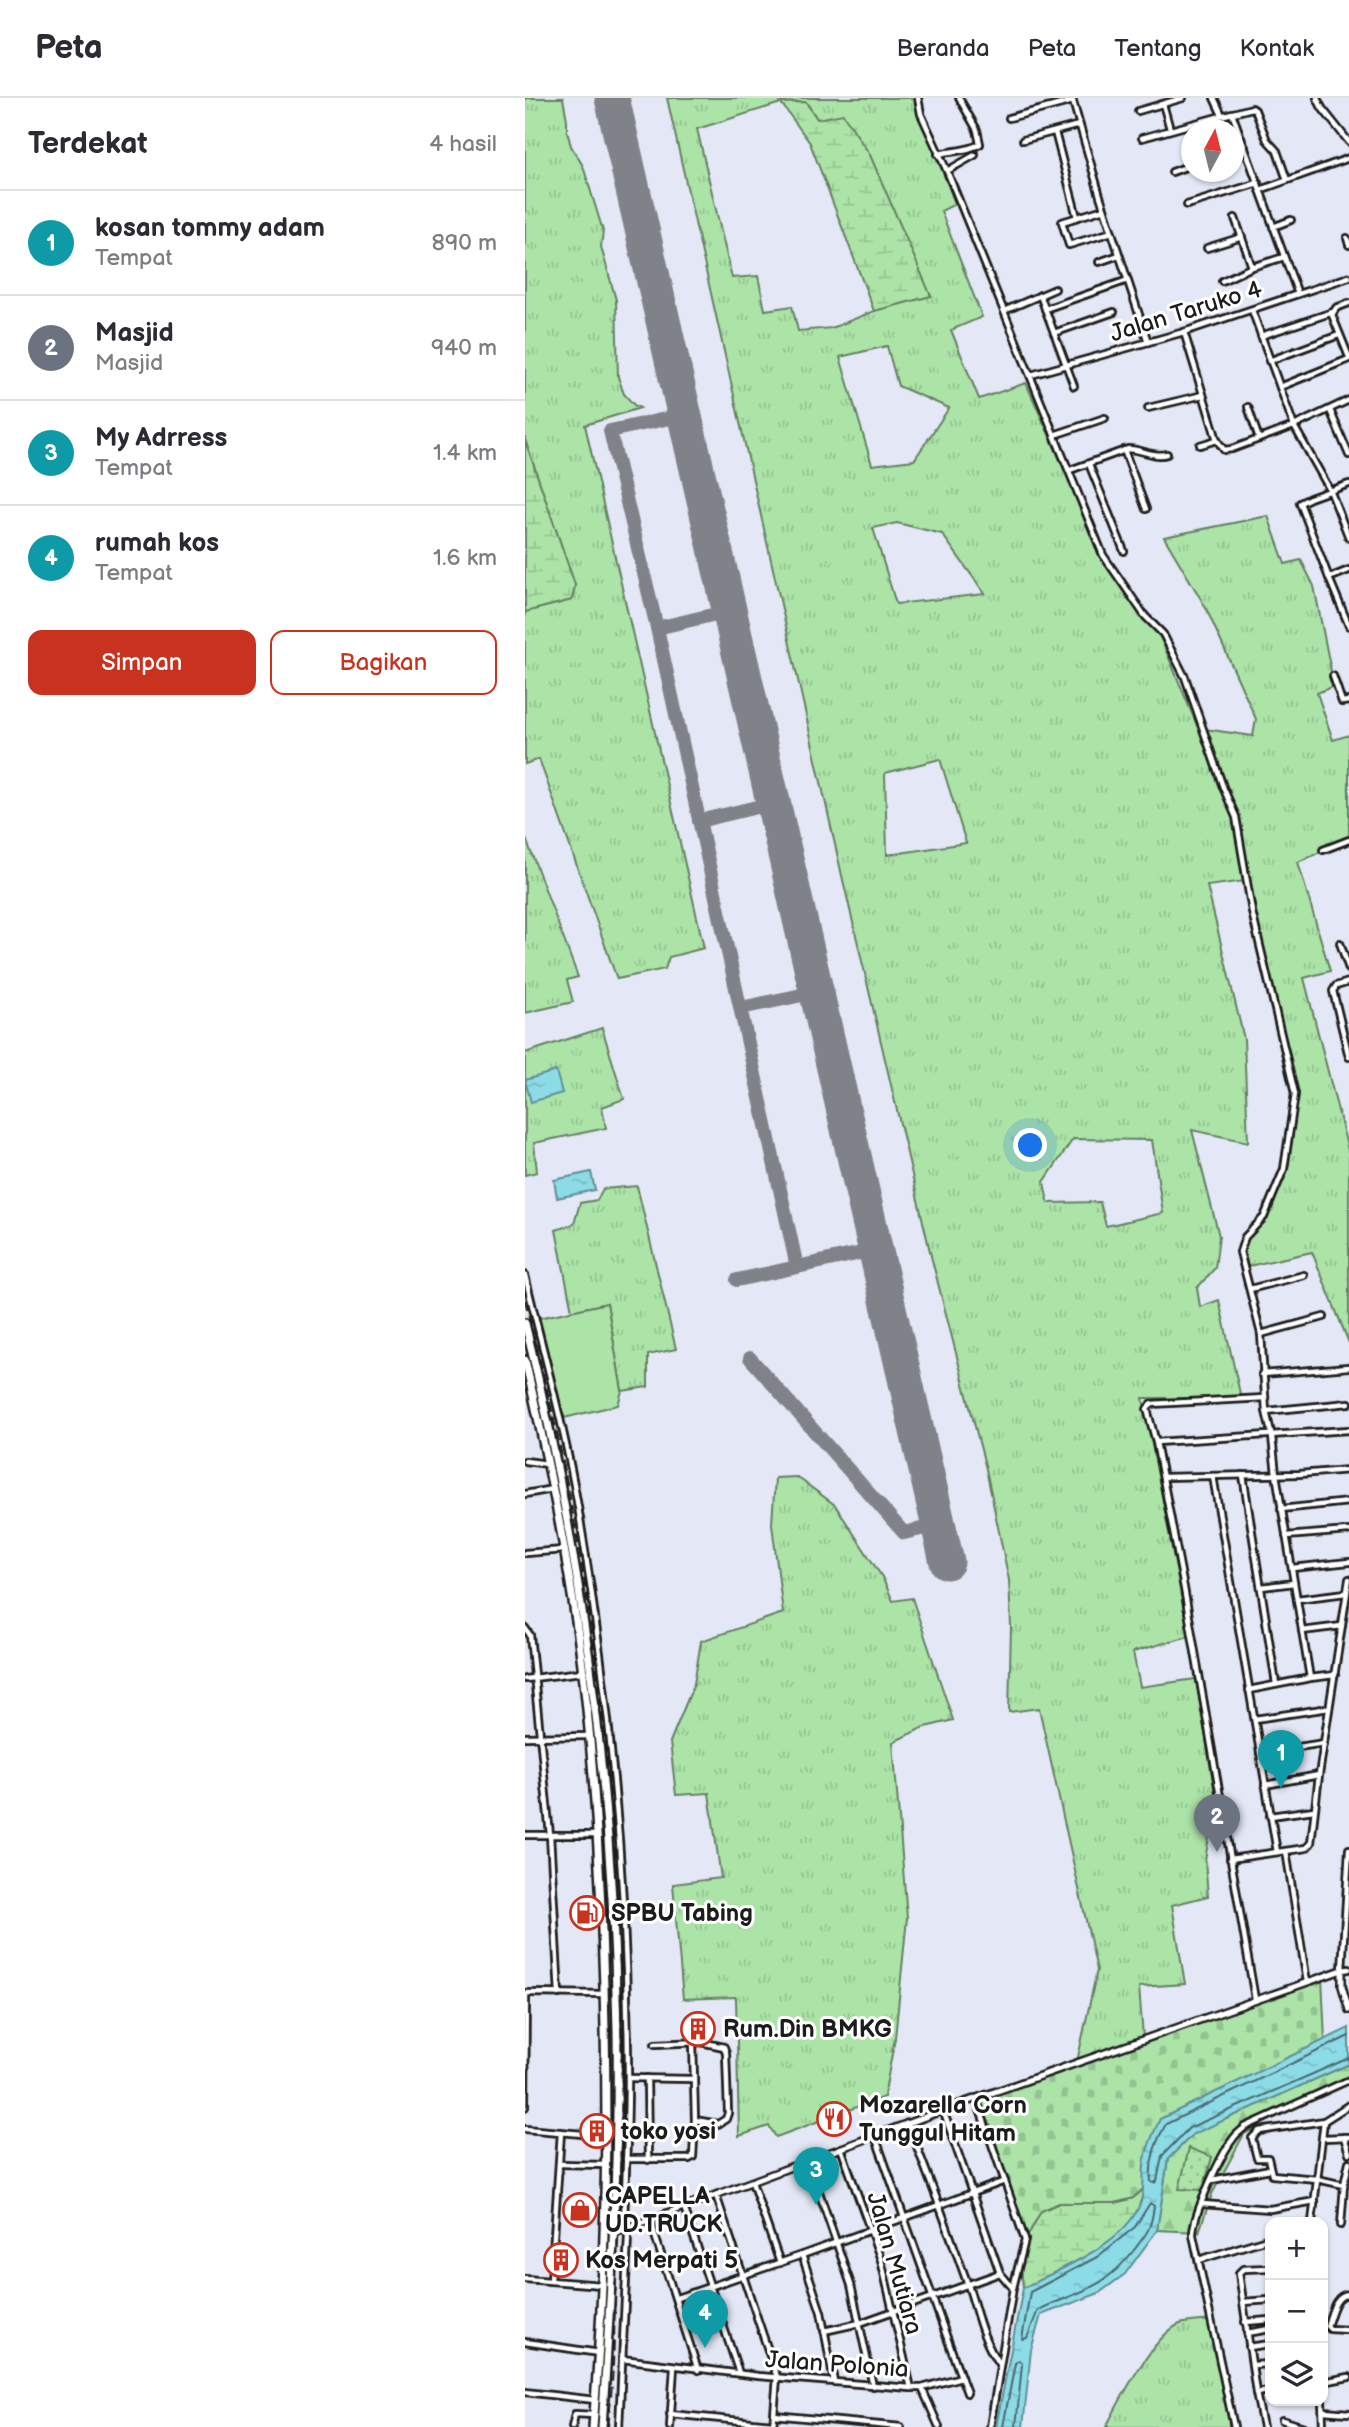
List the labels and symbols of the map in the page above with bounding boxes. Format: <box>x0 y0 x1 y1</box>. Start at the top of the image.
north arrow <box>1181 119 1244 182</box>
street label: Jalan Taruko 4 <box>1107 275 1266 348</box>
your location <box>1013 1128 1047 1162</box>
pin: 1 <box>1258 1730 1304 1788</box>
pin: 2 <box>1194 1794 1240 1852</box>
fuel station icon: SPBU Tabing <box>568 1894 606 1932</box>
place label: SPBU Tabing <box>611 1899 753 1928</box>
building icon: Rum.Din BMKG <box>679 2010 717 2048</box>
place label: Rum.Din BMKG <box>723 2015 892 2044</box>
place label: Mozarella Corn Tunggul Hitam <box>859 2091 1027 2148</box>
restaurant icon: Mozarella Corn Tunggul Hitam <box>815 2100 853 2138</box>
building icon: toko yosi <box>578 2112 616 2150</box>
place label: toko yosi <box>620 2117 716 2146</box>
pin: 3 <box>793 2147 839 2205</box>
place label: CAPELLA UD.TRUCK <box>605 2182 723 2239</box>
street label: Jalan Mutiara <box>860 2189 929 2338</box>
shop icon: CAPELLA UD.TRUCK <box>561 2191 599 2229</box>
building icon: Kos Merpati 5 <box>542 2241 580 2279</box>
place label: Kos Merpati 5 <box>585 2246 738 2275</box>
pin: 4 <box>682 2290 728 2348</box>
street label: Jalan Polonia <box>764 2345 910 2384</box>

